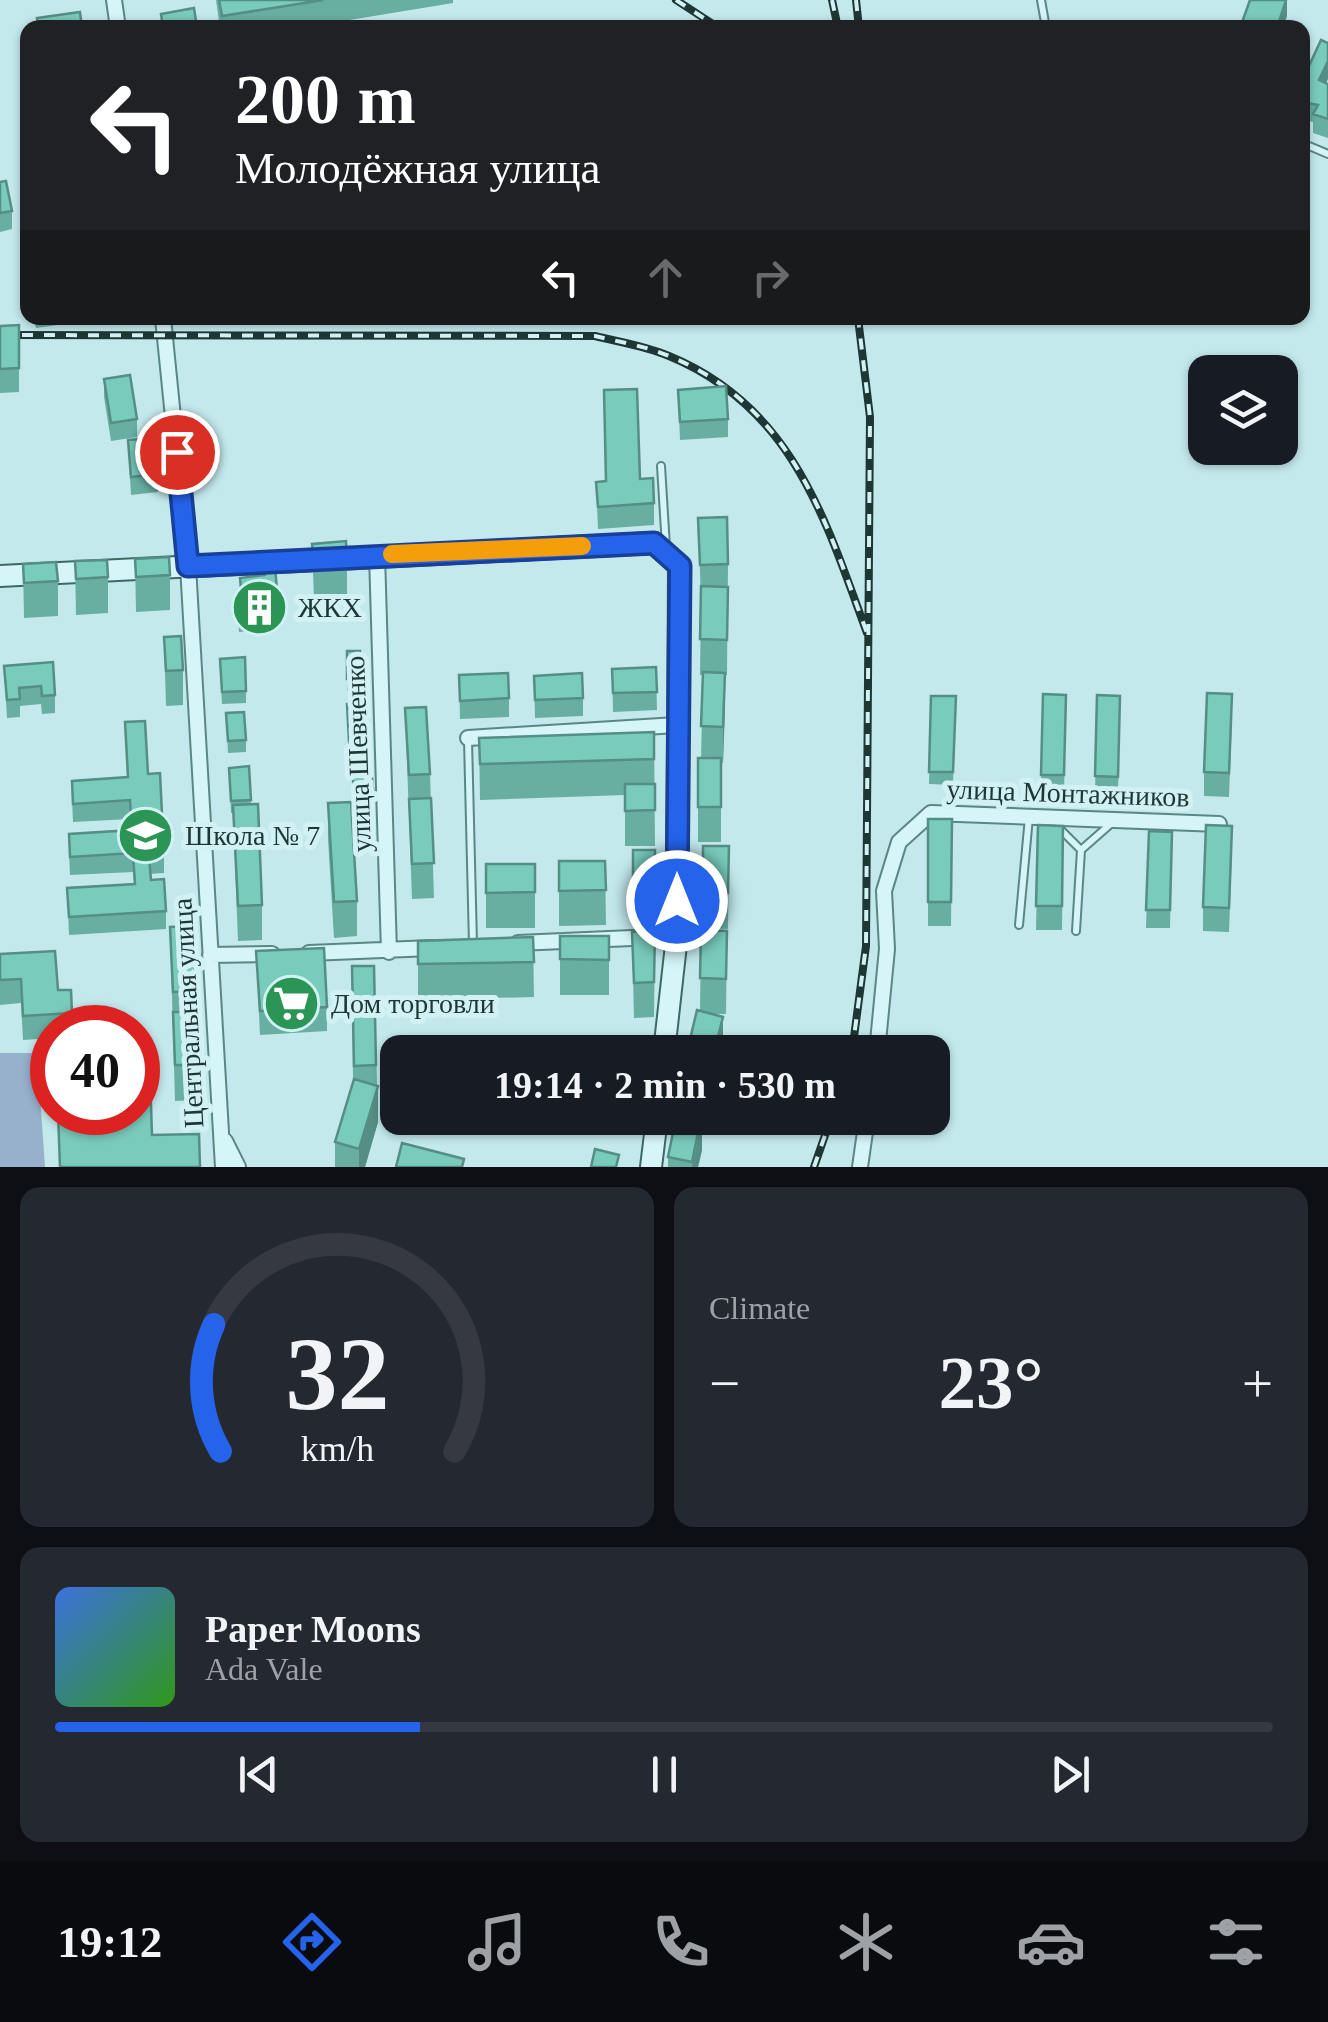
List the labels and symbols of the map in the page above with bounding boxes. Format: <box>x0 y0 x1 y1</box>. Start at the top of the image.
pin <box>135 410 220 495</box>
building icon: ЖКХ <box>229 577 289 637</box>
place label: ЖКХ <box>298 592 362 623</box>
street label: улица Шевченко <box>339 655 377 853</box>
street label: улица Монтажников <box>946 773 1190 813</box>
school or university icon: Школа № 7 <box>116 805 176 865</box>
place label: Школа № 7 <box>185 820 320 851</box>
position arrow <box>625 849 729 953</box>
street label: Центральная улица <box>166 897 209 1129</box>
supermarket icon: Дом торговли <box>262 973 322 1033</box>
place label: Дом торговли <box>331 988 495 1019</box>
speed limit sign: 40 <box>30 1005 160 1135</box>

